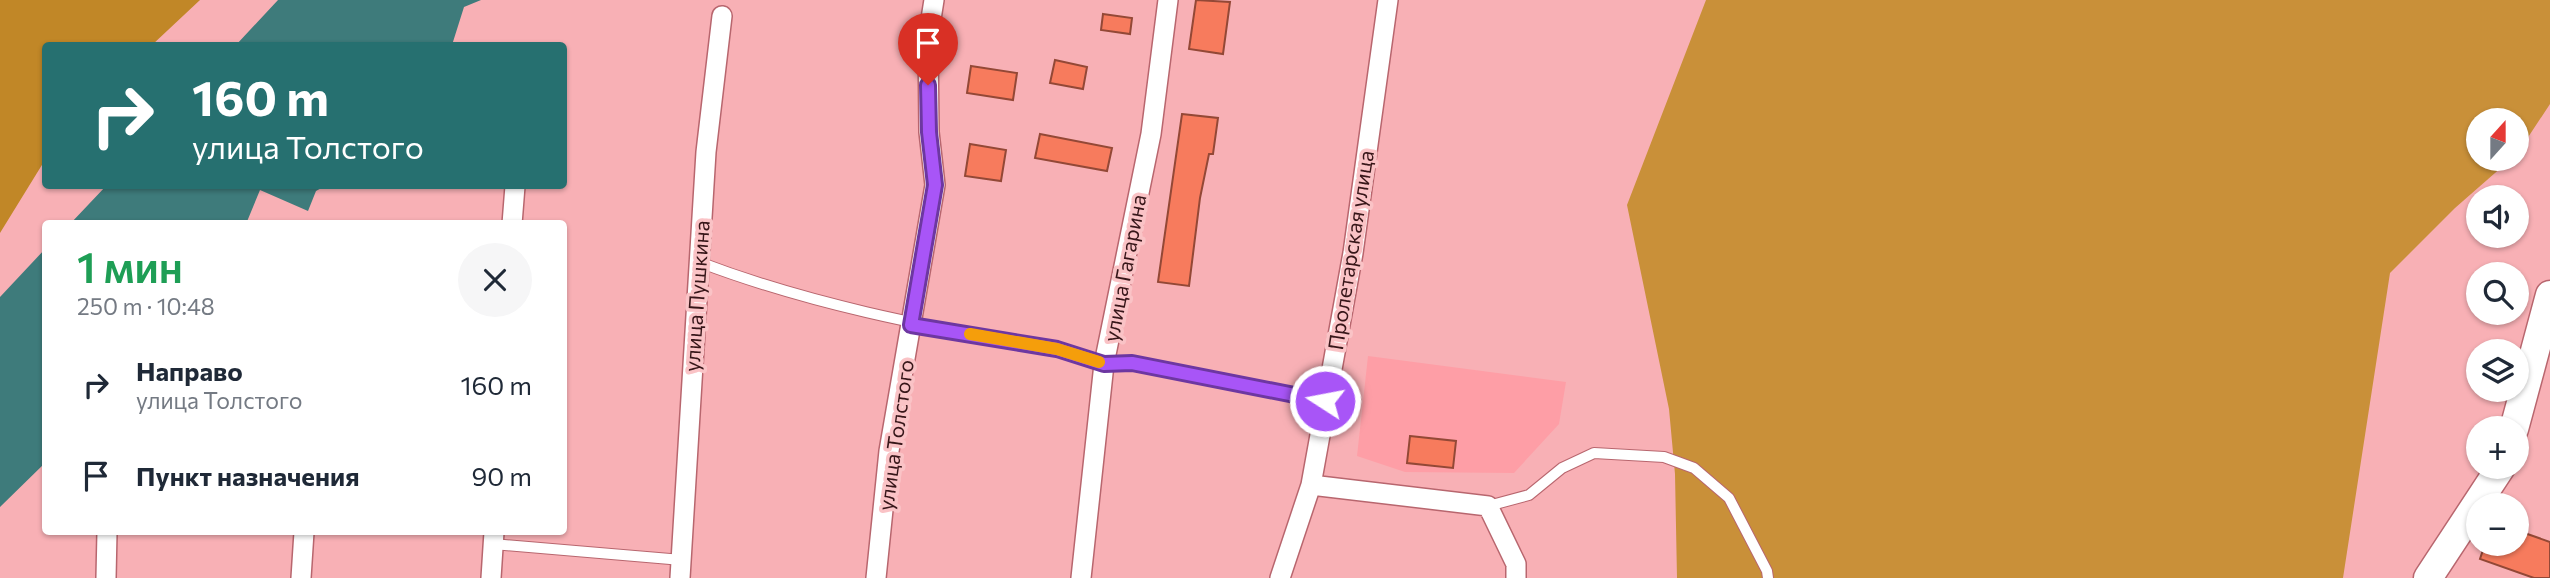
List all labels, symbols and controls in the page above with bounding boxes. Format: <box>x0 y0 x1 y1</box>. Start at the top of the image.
pin <box>898 13 958 85</box>
icon: arrive <box>909 24 947 62</box>
text: 160 m <box>192 66 329 126</box>
icon: right <box>77 70 168 161</box>
north arrow <box>2466 108 2529 172</box>
map controls <box>2466 108 2529 556</box>
text: улица Толстого <box>192 126 424 166</box>
street label: Пролетарская улица <box>1322 148 1378 352</box>
button: sound <box>2466 185 2529 248</box>
street label: улица Гагарина <box>1097 192 1151 344</box>
street label: улица Пушкина <box>678 220 714 372</box>
text: 1 мин <box>77 240 183 292</box>
button: close <box>458 243 532 317</box>
button: search <box>2466 262 2529 325</box>
text: 250 m · 10:48 <box>77 292 215 320</box>
button: layers <box>2466 339 2529 402</box>
text: Направо <box>136 355 243 386</box>
street label: улица Толстого <box>872 358 918 512</box>
position arrow <box>1288 364 1362 438</box>
icon: right <box>77 366 115 404</box>
text: 160 m <box>460 369 532 400</box>
text: улица Толстого <box>136 386 303 414</box>
button: + <box>2466 416 2529 479</box>
icon: arrive <box>77 457 115 495</box>
text: Пункт назначения <box>136 460 360 491</box>
text: 90 m <box>472 460 532 491</box>
button: − <box>2466 493 2529 556</box>

